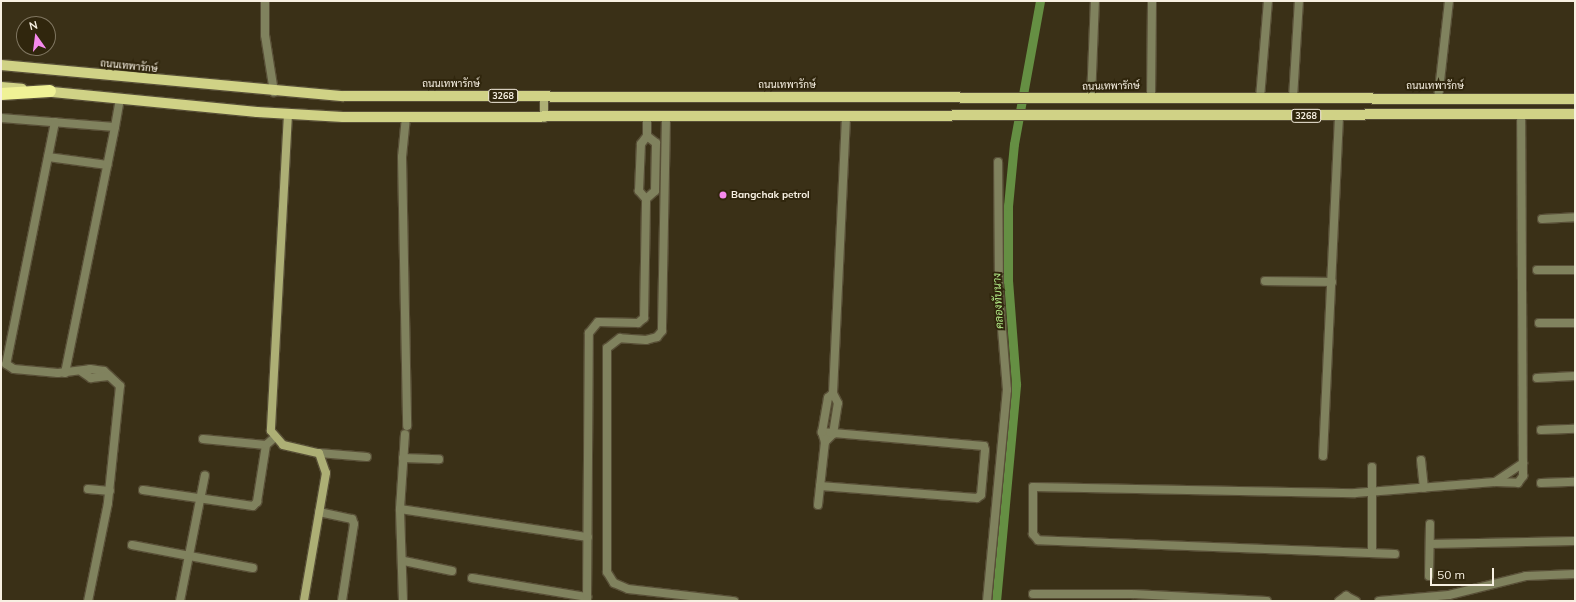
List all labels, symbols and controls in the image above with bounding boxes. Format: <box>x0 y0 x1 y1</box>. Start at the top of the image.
north arrow <box>16 16 56 56</box>
text: N <box>28 18 39 33</box>
street label: ถนนเทพารักษ์ <box>100 57 158 75</box>
street label: ถนนเทพารักษ์ <box>422 78 480 90</box>
street label: ถนนเทพารักษ์ <box>758 79 816 91</box>
street label: ถนนเทพารักษ์ <box>1082 79 1140 93</box>
street label: ถนนเทพารักษ์ <box>1406 80 1464 92</box>
road number: 3268 <box>488 89 518 103</box>
road number: 3268 <box>1291 109 1321 123</box>
place label: Bangchak petrol <box>731 189 810 201</box>
marker: Bangchak petrol <box>718 190 728 200</box>
water label: คลองทับนาง <box>990 273 1006 329</box>
scale bar <box>1432 560 1496 586</box>
text: 50 m <box>1437 567 1465 582</box>

